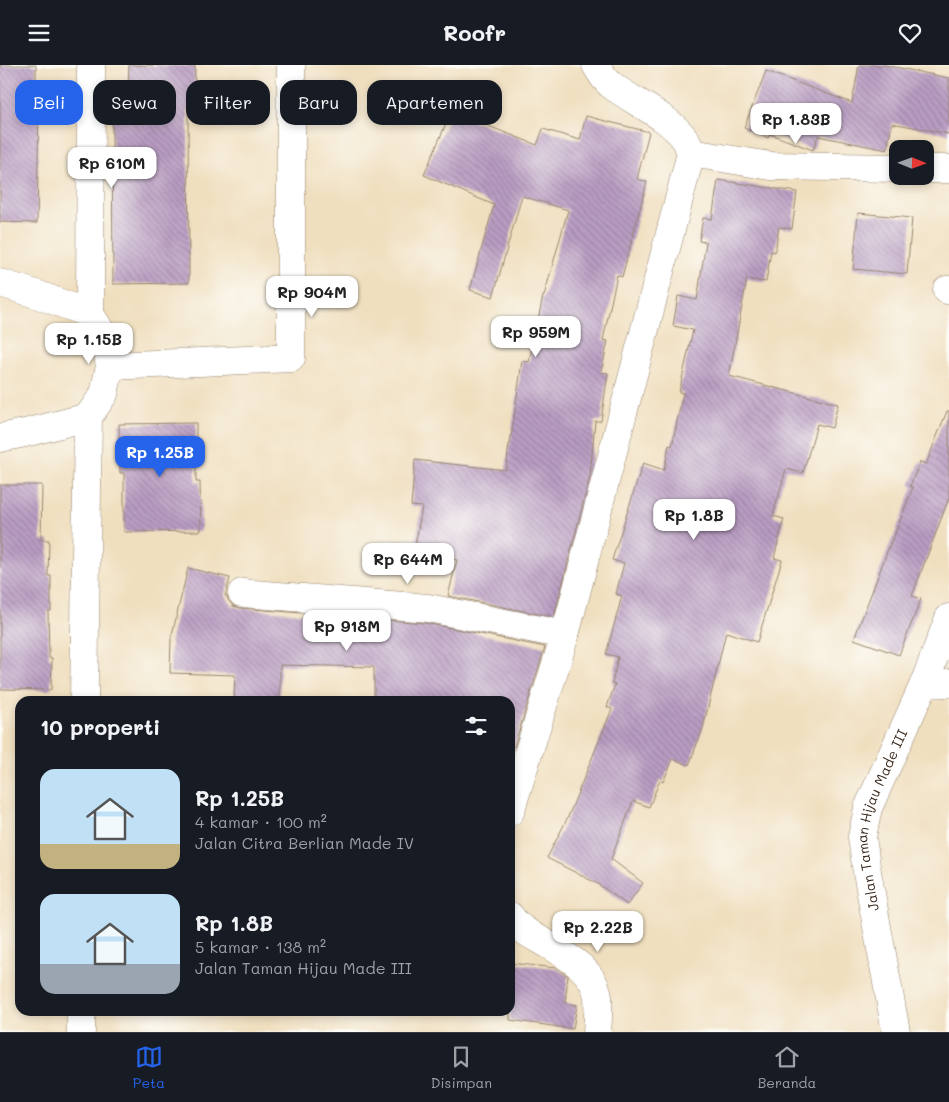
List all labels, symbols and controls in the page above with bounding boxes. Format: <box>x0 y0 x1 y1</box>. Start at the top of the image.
text: Roofr <box>443 18 506 47</box>
icon: menu <box>25 19 53 47</box>
icon: heart <box>896 19 924 47</box>
chip: Beli <box>15 80 83 125</box>
chip: Sewa <box>93 80 176 125</box>
chip: Filter <box>186 80 270 125</box>
chip: Baru <box>280 80 357 125</box>
chip: Apartemen <box>367 80 502 125</box>
pin: Rp 1.83B <box>744 103 848 145</box>
text: Rp 1.83B <box>761 108 831 129</box>
north arrow <box>889 140 934 185</box>
map controls <box>889 140 934 185</box>
pin: Rp 610M <box>66 147 158 189</box>
text: Rp 610M <box>79 152 145 173</box>
pin: Rp 904M <box>266 275 358 318</box>
text: Rp 904M <box>277 281 347 302</box>
pin: Rp 959M <box>490 315 582 358</box>
text: Rp 959M <box>502 321 570 342</box>
pin: Rp 1.15B <box>37 323 141 365</box>
text: Rp 1.15B <box>56 328 122 349</box>
pin: Rp 1.25B <box>108 435 212 478</box>
text: Rp 1.25B <box>126 441 194 462</box>
pin: Rp 1.8B <box>648 499 740 541</box>
text: Rp 1.8B <box>664 504 724 525</box>
pin: Rp 644M <box>362 543 454 585</box>
text: Rp 644M <box>373 548 443 569</box>
pin: Rp 918M <box>301 609 393 652</box>
text: Rp 918M <box>314 615 380 636</box>
icon: filters <box>462 712 490 740</box>
text: 10 properti <box>40 713 160 740</box>
street label: Jalan Taman Hijau Made III <box>852 726 911 913</box>
text: Rp 1.25B <box>195 784 284 811</box>
icon: home <box>80 789 140 849</box>
text: 4 kamar · 100 m² <box>195 811 327 832</box>
text: Jalan Citra Berlian Made IV <box>195 832 414 853</box>
text: Rp 1.8B <box>195 909 273 936</box>
pin: Rp 2.22B <box>546 911 650 953</box>
icon: home <box>80 914 140 974</box>
text: Rp 2.22B <box>563 916 633 937</box>
text: 5 kamar · 138 m² <box>195 936 326 957</box>
text: Jalan Taman Hijau Made III <box>195 957 412 978</box>
tab: Peta <box>133 1043 165 1092</box>
tab: Disimpan <box>431 1043 492 1092</box>
tab: Beranda <box>758 1043 816 1092</box>

